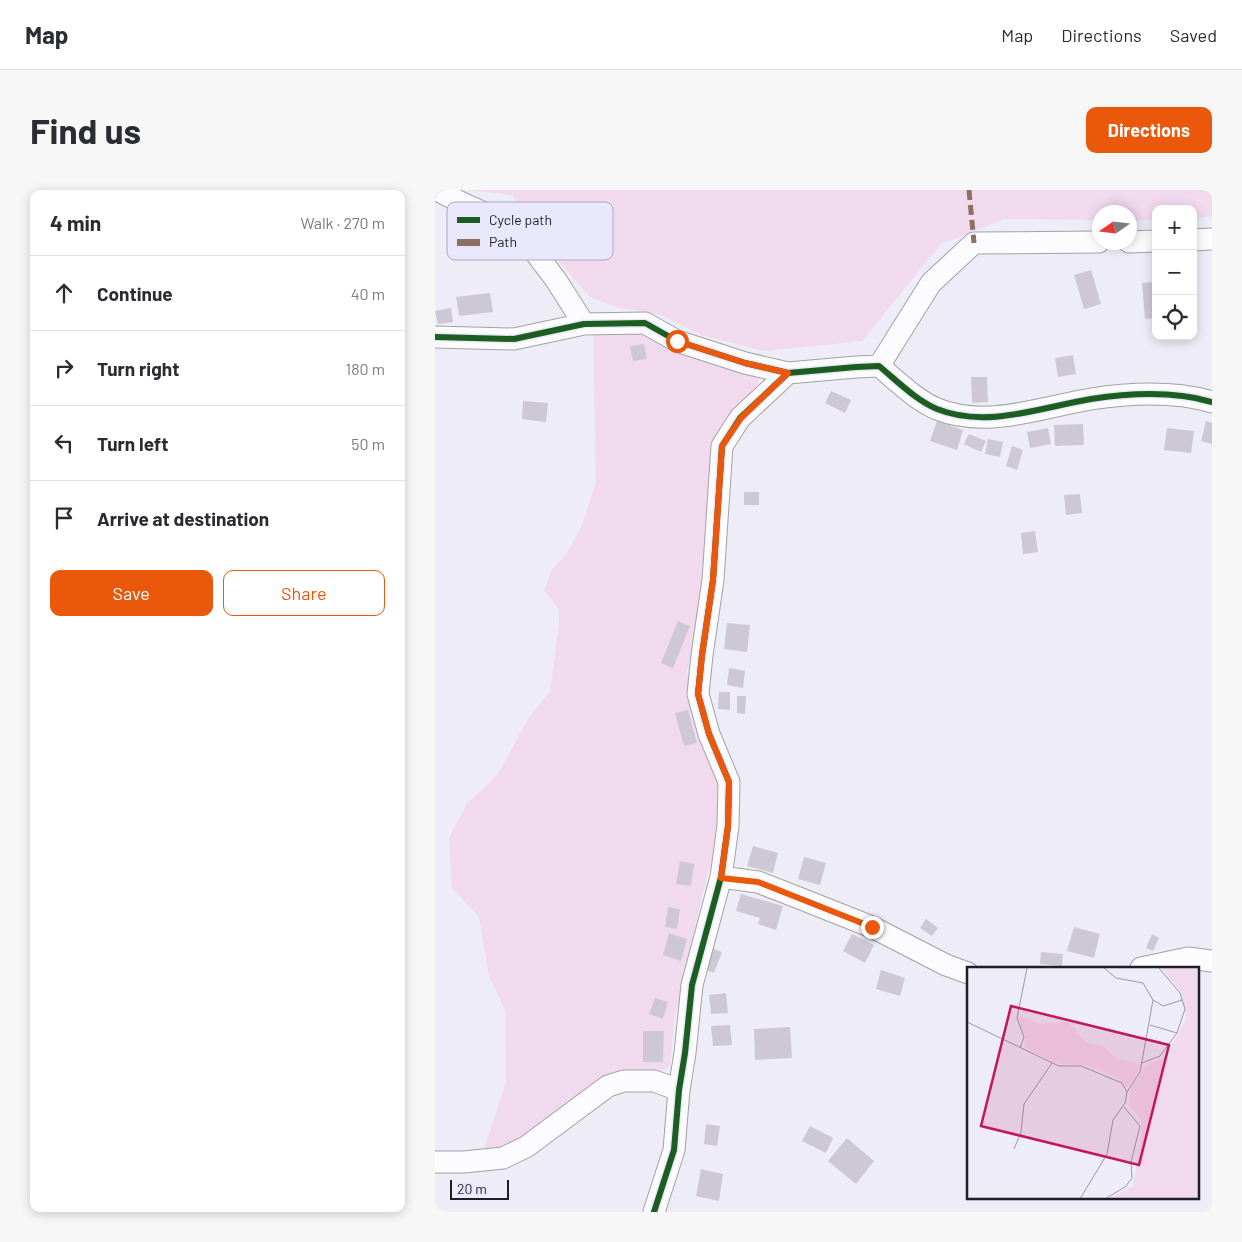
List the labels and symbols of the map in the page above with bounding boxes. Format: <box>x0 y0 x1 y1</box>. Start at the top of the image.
legend <box>447 202 613 260</box>
north arrow <box>1092 205 1137 250</box>
text: Cycle path <box>489 211 552 228</box>
text: Path <box>489 233 517 250</box>
route start <box>666 330 689 353</box>
route end <box>861 916 884 939</box>
inset map <box>967 967 1199 1200</box>
scale bar <box>450 1177 509 1200</box>

